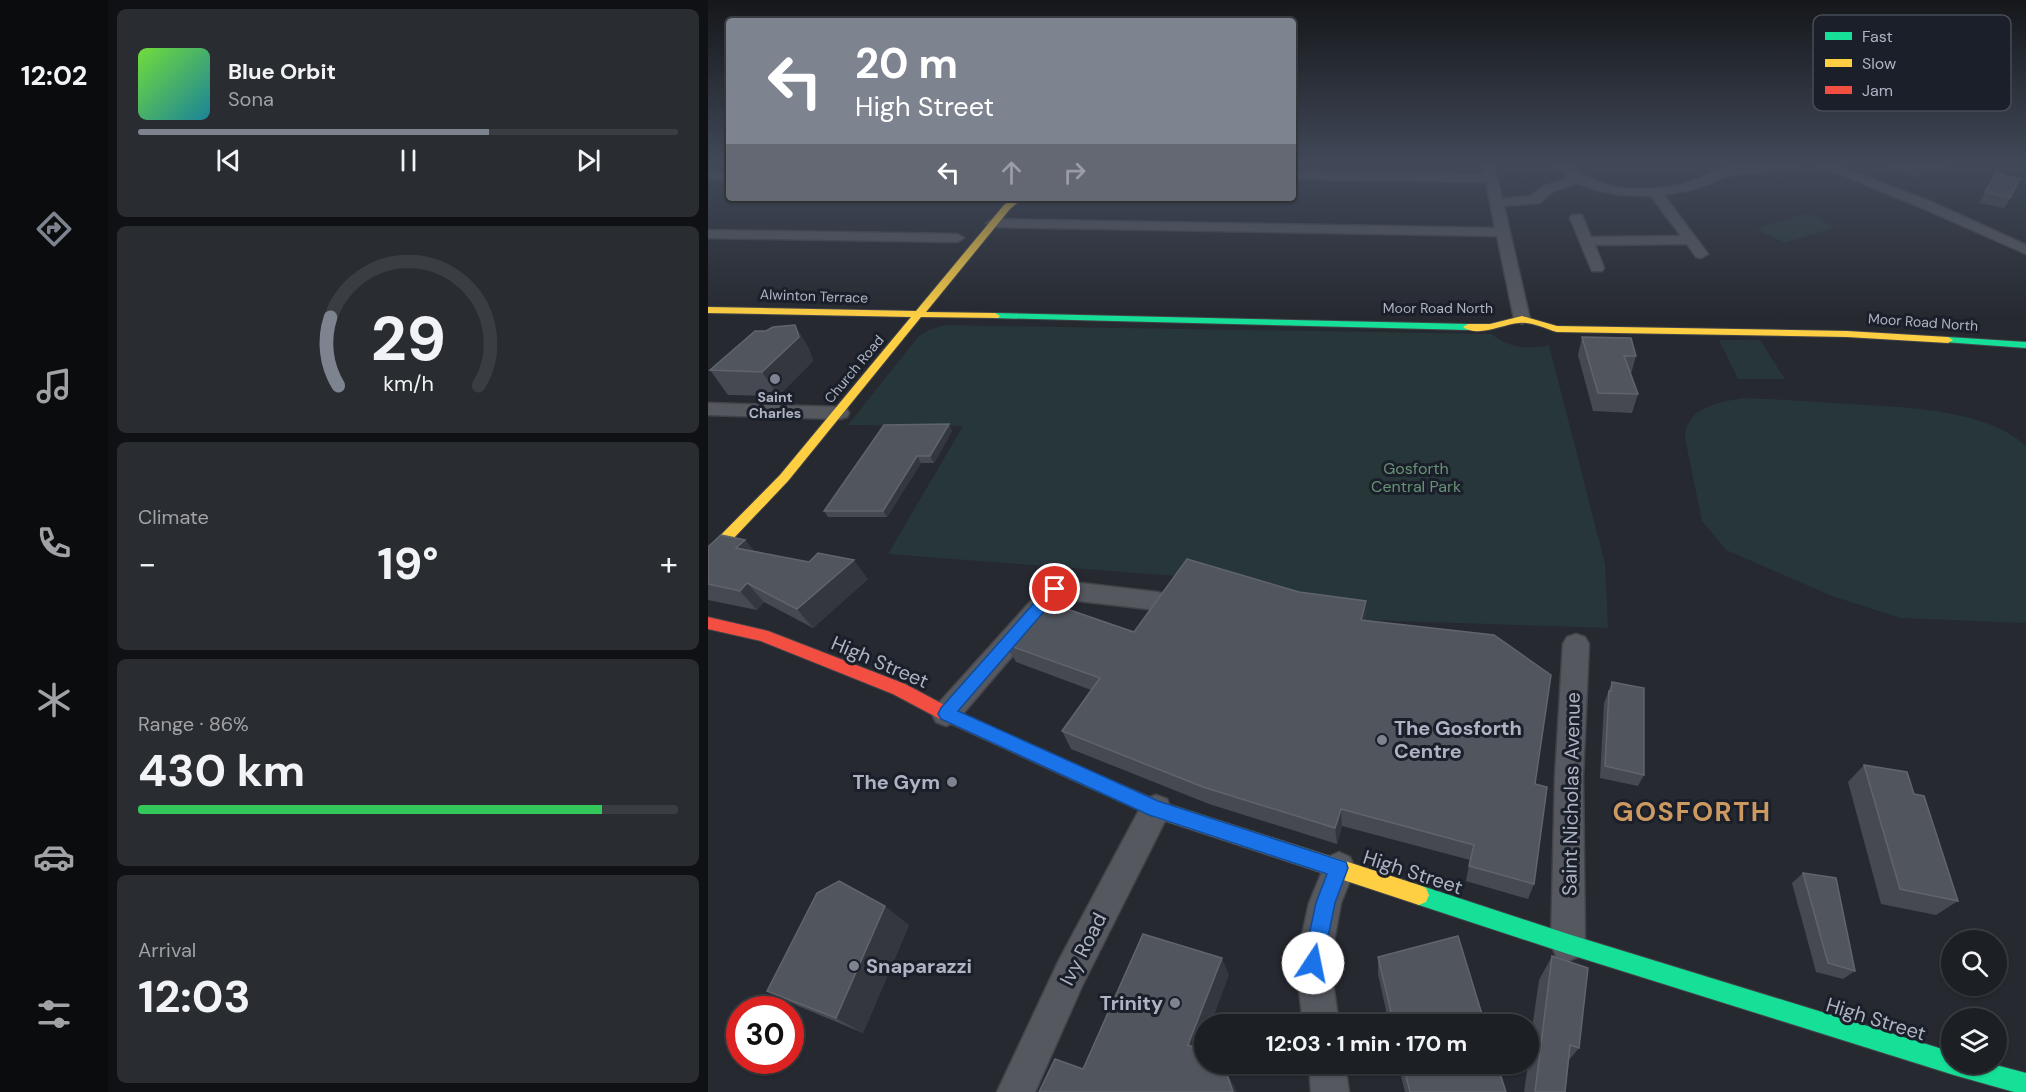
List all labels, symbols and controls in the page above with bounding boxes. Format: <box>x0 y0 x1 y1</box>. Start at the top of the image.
legend <box>1813 15 2011 111</box>
text: Fast <box>1862 26 1893 47</box>
text: 20 m <box>855 36 958 91</box>
icon: left <box>756 42 834 120</box>
text: Slow <box>1862 53 1896 74</box>
text: Blue Orbit <box>228 57 336 86</box>
text: 12:02 <box>21 58 87 93</box>
text: Jam <box>1862 80 1893 101</box>
text: Sona <box>228 86 274 112</box>
text: High Street <box>855 89 994 124</box>
icon: previous <box>212 144 245 177</box>
icon: pause <box>392 144 425 177</box>
icon: next <box>572 144 605 177</box>
icon: left <box>932 156 965 189</box>
icon: ahead <box>995 156 1028 189</box>
icon: right <box>1058 156 1091 189</box>
icon: directions <box>33 208 75 250</box>
street label: Alwinton Terrace <box>760 285 868 307</box>
text: 29 <box>370 299 446 380</box>
street label: Moor Road North <box>1383 299 1493 317</box>
street label: Moor Road North <box>1867 309 1979 335</box>
street label: Church Road <box>820 331 888 407</box>
icon: music <box>33 365 75 407</box>
text: km/h <box>383 371 433 399</box>
marker: Saint Charles <box>768 372 782 386</box>
place label: Saint Charles <box>749 388 801 422</box>
park label: Gosforth Central Park <box>1371 458 1461 497</box>
text: Climate <box>138 504 209 530</box>
icon: phone <box>33 522 75 564</box>
text: 19° <box>377 534 439 593</box>
text: − <box>138 542 156 585</box>
text: + <box>660 542 678 585</box>
pin <box>1029 563 1080 614</box>
icon: arrive <box>1038 572 1071 605</box>
street label: High Street <box>827 630 933 694</box>
icon: climate <box>33 679 75 721</box>
street label: Saint Nicholas Avenue <box>1556 692 1586 896</box>
text: Range · 86% <box>138 711 249 737</box>
place label: The Gosforth Centre <box>1394 715 1522 764</box>
marker: The Gosforth Centre <box>1375 733 1389 747</box>
text: 430 km <box>138 741 305 800</box>
place label: The Gym <box>853 769 940 795</box>
marker: The Gym <box>945 775 959 789</box>
district label: GOSFORTH <box>1612 794 1772 829</box>
icon: car <box>33 836 75 878</box>
street label: High Street <box>1360 844 1466 900</box>
street label: Ivy Road <box>1054 908 1112 990</box>
map controls <box>1941 930 2007 1074</box>
button: search <box>1941 930 2007 996</box>
position arrow <box>1281 931 1345 995</box>
text: Arrival <box>138 937 196 963</box>
place label: Snaparazzi <box>866 953 972 979</box>
marker: Snaparazzi <box>847 959 861 973</box>
text: 12:03 <box>138 967 251 1026</box>
place label: Trinity <box>1100 990 1163 1016</box>
street label: High Street <box>1823 991 1929 1047</box>
icon: filters <box>33 993 75 1035</box>
speed limit sign: 30 <box>726 996 804 1074</box>
marker: Trinity <box>1168 996 1182 1010</box>
button: layers <box>1941 1008 2007 1074</box>
text: 12:03 · 1 min · 170 m <box>1266 1029 1467 1058</box>

